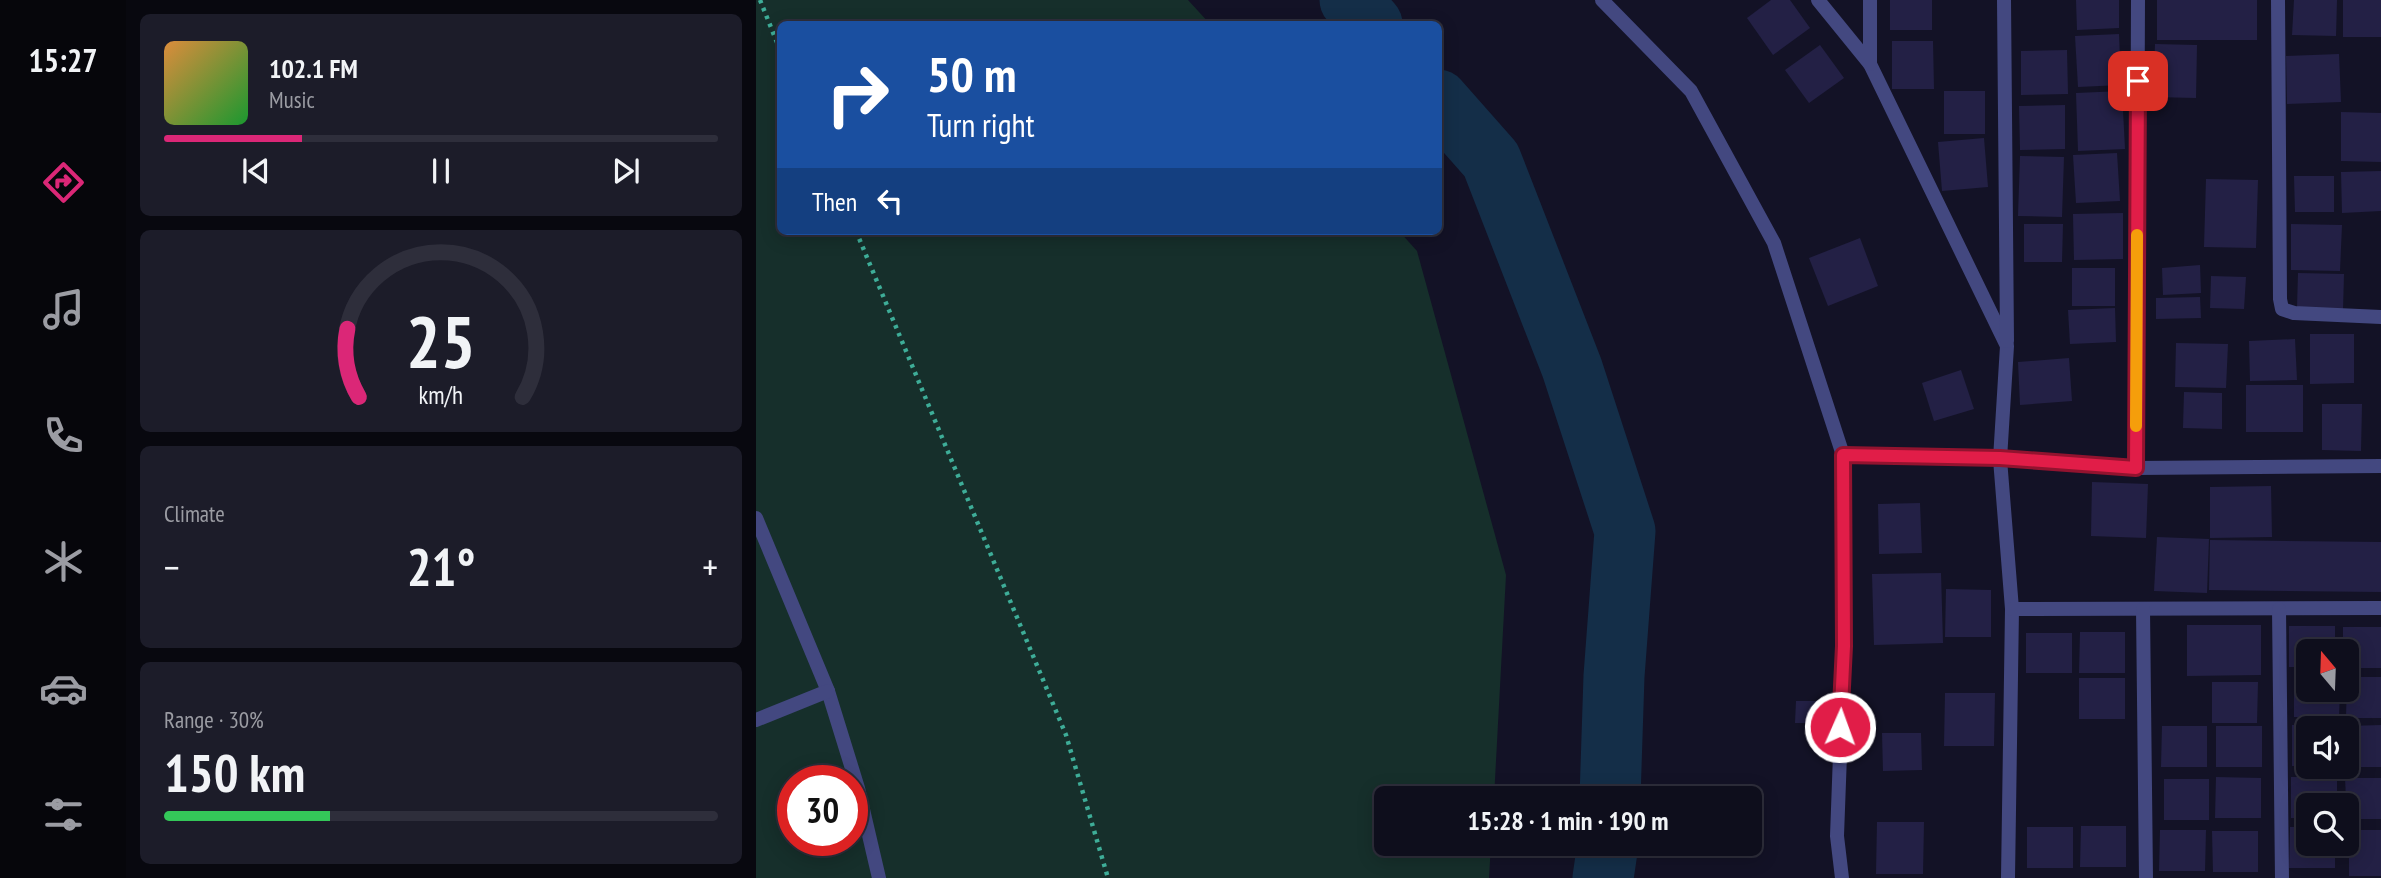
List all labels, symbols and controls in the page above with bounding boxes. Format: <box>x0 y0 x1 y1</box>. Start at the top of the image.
text: 15:27 <box>28 39 98 81</box>
text: 50 m <box>927 42 1016 106</box>
icon: right <box>812 49 903 140</box>
pin <box>2108 51 2168 111</box>
text: 102.1 FM <box>269 52 358 85</box>
icon: arrive <box>2119 62 2157 100</box>
text: Music <box>269 85 315 114</box>
text: Turn right <box>927 104 1035 146</box>
icon: previous <box>237 152 275 190</box>
icon: pause <box>422 152 460 190</box>
icon: next <box>607 152 645 190</box>
icon: directions <box>39 158 88 207</box>
icon: left <box>871 182 909 220</box>
text: Then <box>812 185 857 218</box>
icon: music <box>39 285 88 334</box>
text: 25 <box>406 293 476 387</box>
text: km/h <box>419 379 463 411</box>
icon: phone <box>39 411 88 460</box>
text: Climate <box>164 499 225 528</box>
text: 21° <box>407 533 475 600</box>
icon: climate <box>39 537 88 586</box>
text: − <box>164 542 180 591</box>
text: + <box>702 542 718 591</box>
north arrow <box>2296 639 2359 702</box>
map controls <box>2296 639 2359 856</box>
icon: car <box>39 664 88 713</box>
position arrow <box>1803 690 1877 764</box>
text: Range · 30% <box>164 705 264 734</box>
button: sound <box>2296 716 2359 779</box>
text: 150 km <box>164 739 305 806</box>
speed limit sign: 30 <box>777 765 868 856</box>
icon: filters <box>39 790 88 839</box>
button: search <box>2296 793 2359 856</box>
text: 15:28 · 1 min · 190 m <box>1468 804 1668 837</box>

